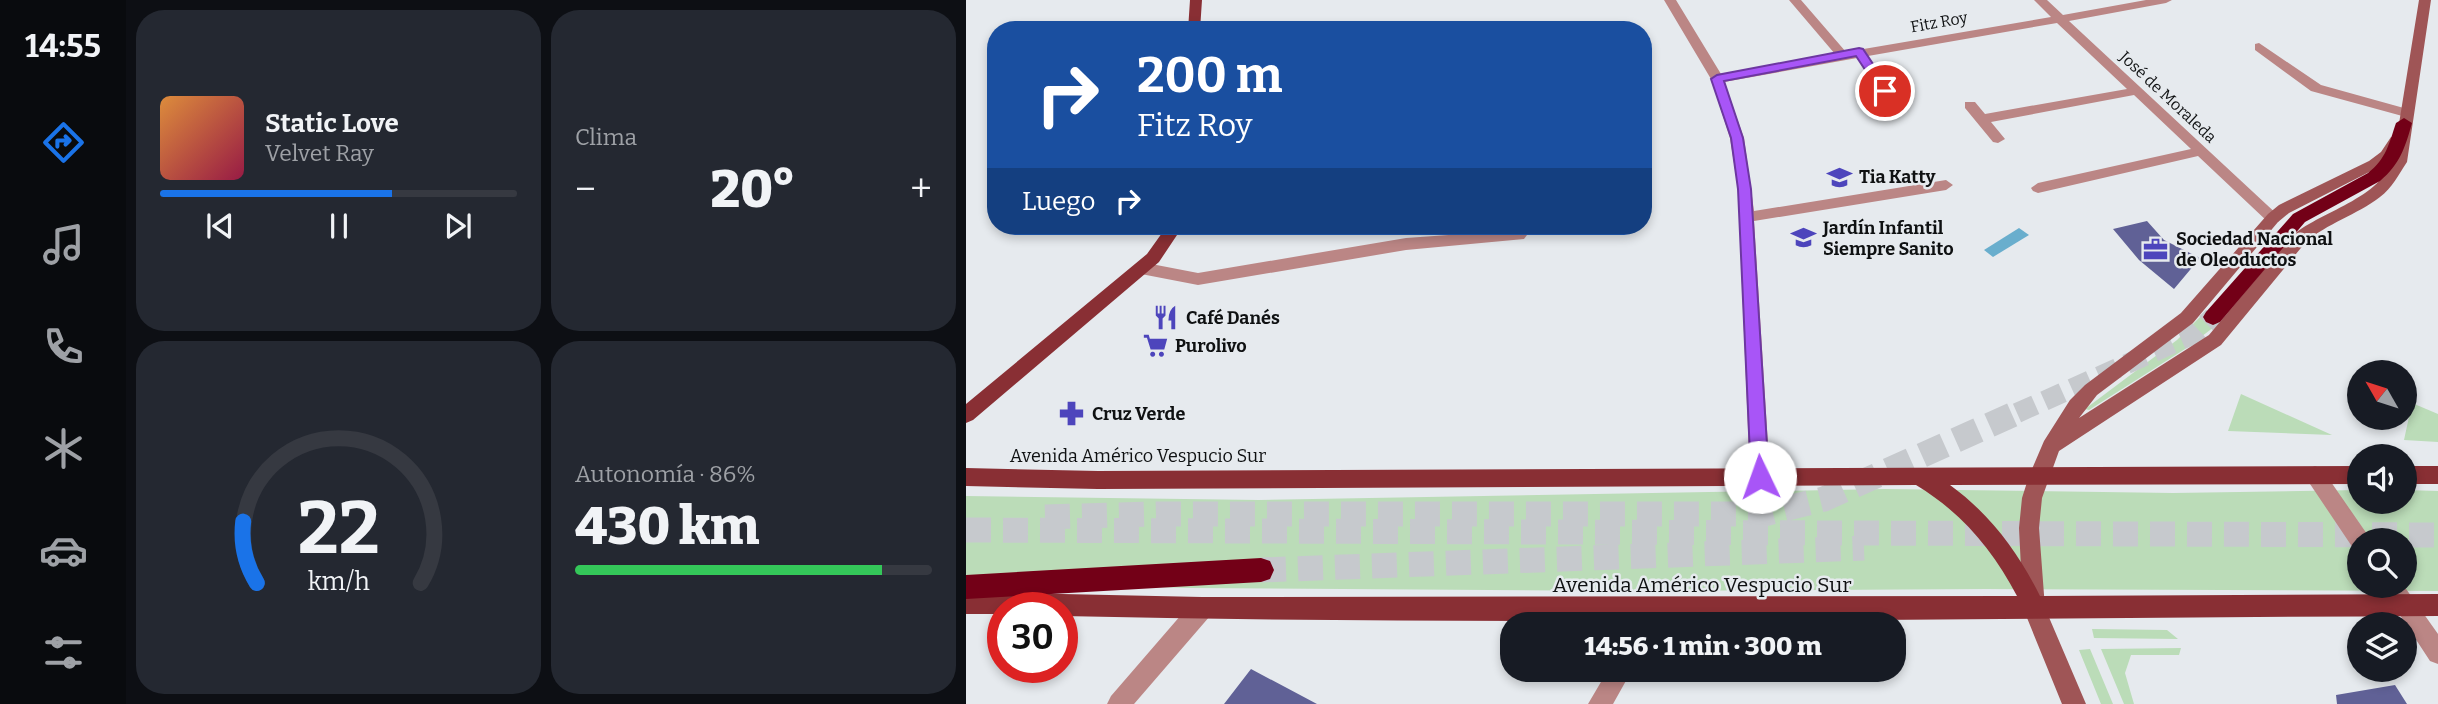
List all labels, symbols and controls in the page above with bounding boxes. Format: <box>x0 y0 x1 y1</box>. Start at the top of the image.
street label: Fitz Roy <box>1909 8 1970 36</box>
text: 14:55 <box>25 27 101 65</box>
text: 200 m <box>1137 46 1282 105</box>
street label: José de Moraleda <box>2115 47 2220 147</box>
icon: right <box>1022 49 1113 140</box>
pin <box>1855 61 1915 121</box>
icon: arrive <box>1866 72 1904 110</box>
text: Fitz Roy <box>1137 106 1252 144</box>
text: Static Love <box>265 108 399 139</box>
icon: directions <box>39 118 88 167</box>
text: Clima <box>575 123 637 151</box>
text: Velvet Ray <box>265 139 374 167</box>
text: 20° <box>711 158 796 221</box>
school or university icon: Tia Katty <box>1825 163 1853 191</box>
text: − <box>575 166 596 212</box>
text: + <box>910 166 932 212</box>
place label: Tia Katty <box>1859 166 1936 188</box>
icon: right <box>1109 182 1147 220</box>
text: Luego <box>1022 186 1095 217</box>
icon: previous <box>201 207 239 245</box>
icon: pause <box>320 207 358 245</box>
icon: next <box>439 207 477 245</box>
place label: Jardín Infantil Siempre Sanito <box>1822 217 1954 260</box>
icon: music <box>39 220 88 269</box>
school or university icon: Jardín Infantil Siempre Sanito <box>1789 224 1817 252</box>
place label: Sociedad Nacional de Oleoductos <box>2176 228 2333 271</box>
office icon: Sociedad Nacional de Oleoductos <box>2142 235 2170 263</box>
restaurant icon: Café Danés <box>1152 304 1180 332</box>
place label: Café Danés <box>1186 307 1280 329</box>
icon: phone <box>39 322 88 371</box>
supermarket icon: Purolivo <box>1141 332 1169 360</box>
place label: Purolivo <box>1175 335 1247 357</box>
north arrow <box>2347 360 2417 430</box>
map controls <box>2347 360 2417 682</box>
pharmacy icon: Cruz Verde <box>1058 400 1086 428</box>
place label: Cruz Verde <box>1092 403 1185 425</box>
icon: climate <box>39 424 88 473</box>
position arrow <box>1723 440 1797 514</box>
button: sound <box>2347 444 2417 514</box>
street label: Avenida Américo Vespucio Sur <box>1010 445 1266 467</box>
text: Autonomía · 86% <box>575 460 756 488</box>
text: 22 <box>298 486 379 573</box>
text: 430 km <box>575 495 760 558</box>
icon: car <box>39 526 88 575</box>
button: search <box>2347 528 2417 598</box>
text: km/h <box>308 567 370 597</box>
street label: Avenida Américo Vespucio Sur <box>1552 572 1852 598</box>
speed limit sign: 30 <box>987 592 1078 683</box>
button: layers <box>2347 612 2417 682</box>
icon: filters <box>39 628 88 677</box>
text: 14:56 · 1 min · 300 m <box>1584 631 1822 662</box>

